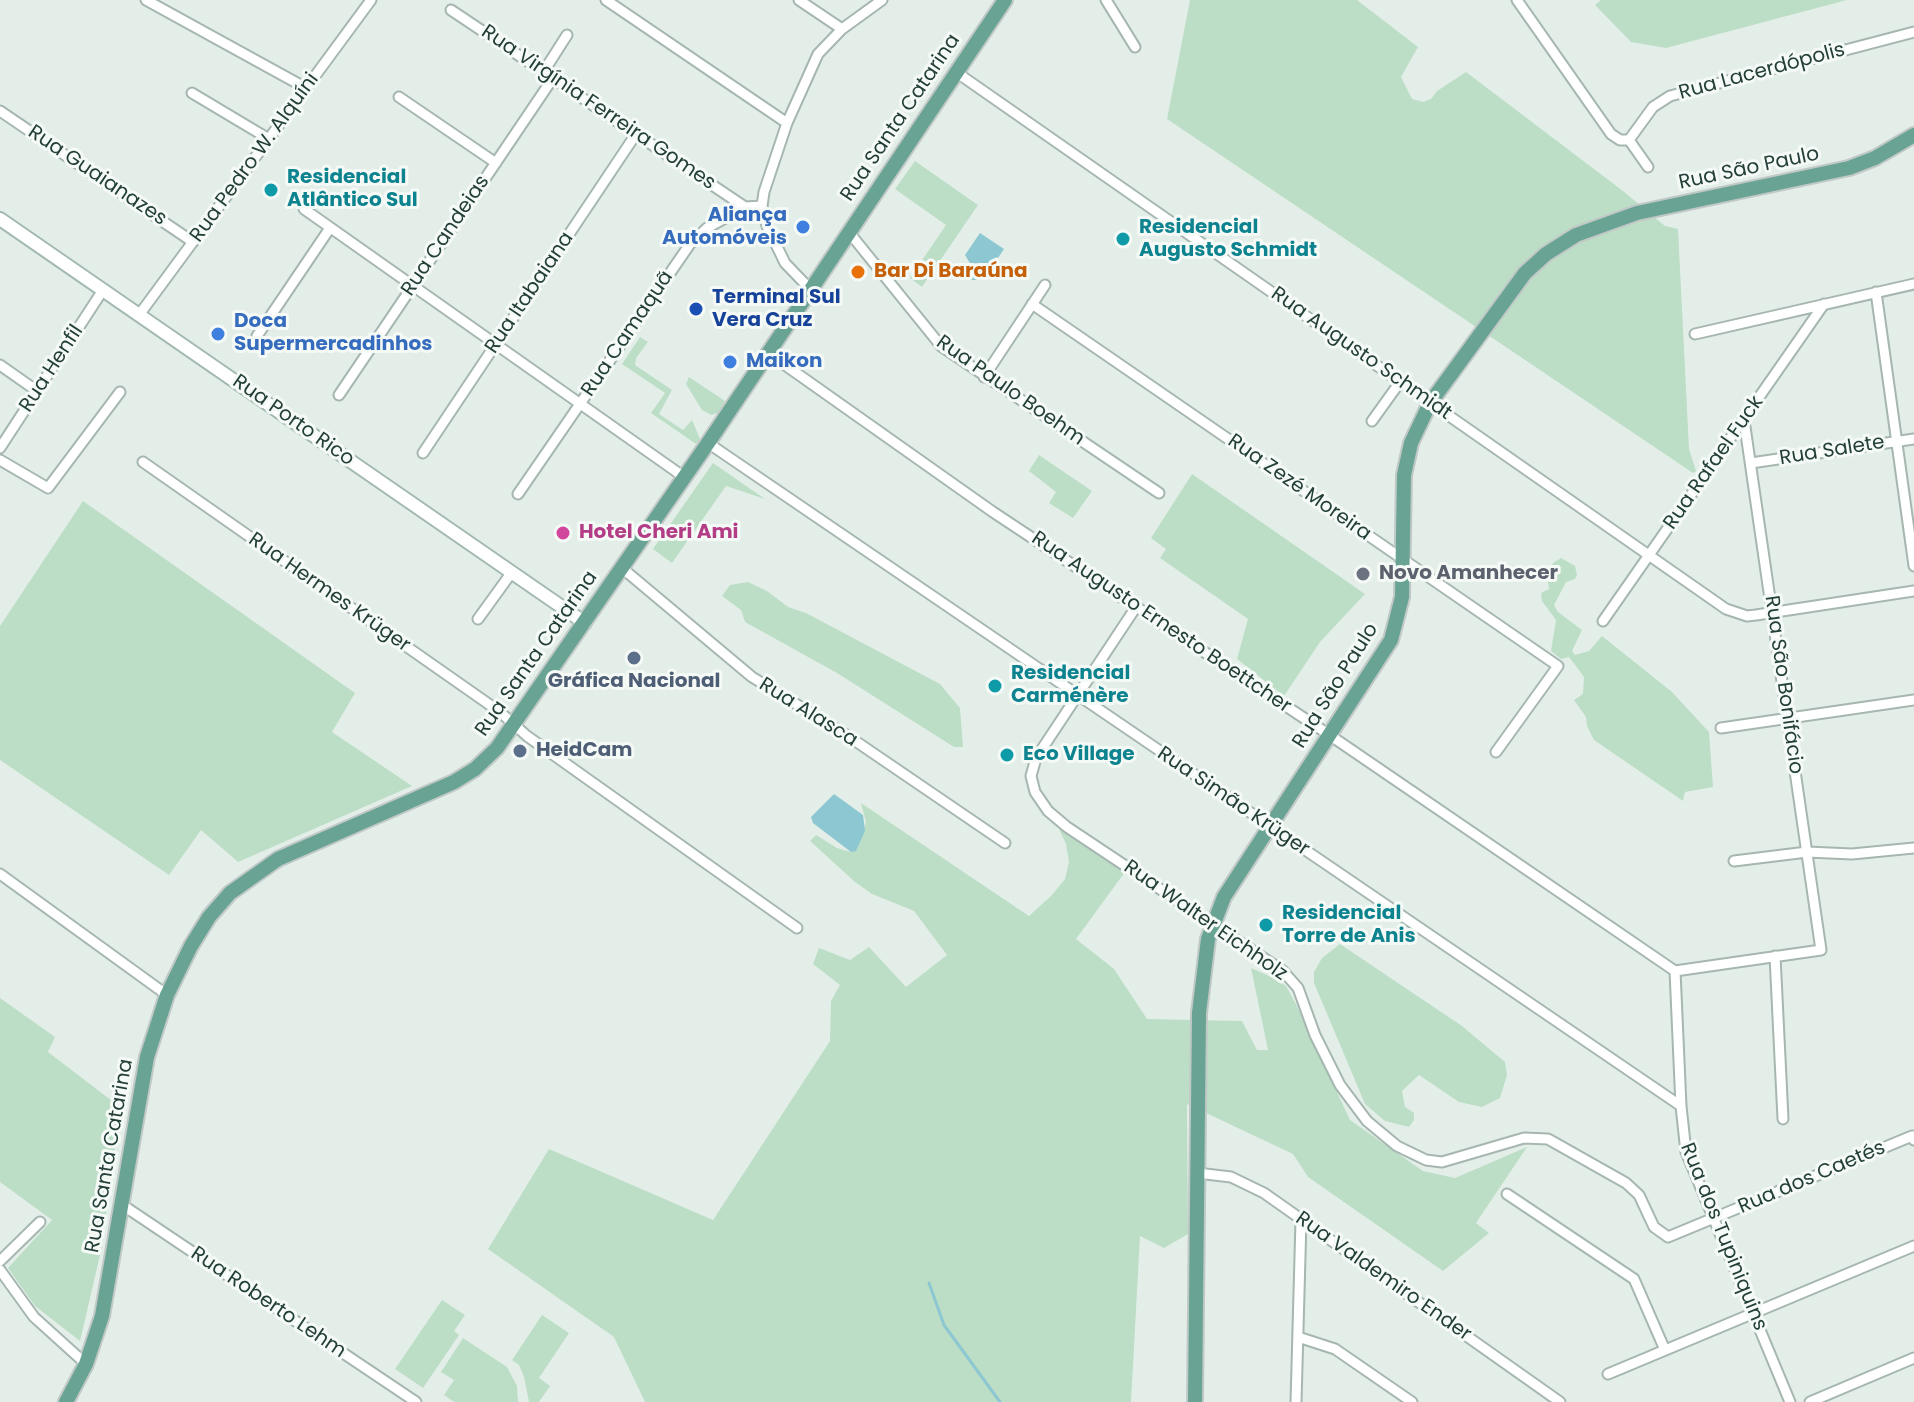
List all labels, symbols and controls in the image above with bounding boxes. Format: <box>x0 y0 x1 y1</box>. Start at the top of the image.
street label: Rua Virgínia Ferreira Gomes <box>476 20 720 196</box>
street label: Rua Santa Catarina <box>836 30 966 206</box>
street label: Rua Lacerdópolis <box>1676 38 1848 106</box>
street label: Rua Pedro W. Alquíni <box>186 69 324 247</box>
street label: Rua Guaianazes <box>23 121 171 231</box>
street label: Rua São Paulo <box>1677 142 1821 196</box>
place label: Residencial Atlântico Sul <box>287 166 418 213</box>
street label: Rua Candeias <box>397 171 495 301</box>
marker: Residencial Atlântico Sul <box>262 181 280 199</box>
place label: Aliança Automóveis <box>662 204 787 251</box>
place label: Residencial Augusto Schmidt <box>1139 216 1317 263</box>
marker: Aliança Automóveis <box>794 218 812 236</box>
street label: Rua Itabaiana <box>481 228 579 358</box>
marker: Residencial Augusto Schmidt <box>1114 230 1132 248</box>
place label: Bar Di Baraúna <box>874 260 1028 284</box>
marker: Bar Di Baraúna <box>849 263 867 281</box>
street label: Rua Camaquã <box>577 266 679 402</box>
street label: Rua Augusto Schmidt <box>1266 282 1456 426</box>
place label: Terminal Sul Vera Cruz <box>712 286 841 333</box>
marker: Terminal Sul Vera Cruz <box>687 300 705 318</box>
place label: Doca Supermercadinhos <box>234 310 432 357</box>
street label: Rua Henfil <box>15 321 89 417</box>
marker: Doca Supermercadinhos <box>209 325 227 343</box>
street label: Rua Paulo Boehm <box>931 331 1089 451</box>
place label: Maikon <box>746 350 822 374</box>
marker: Maikon <box>721 353 739 371</box>
street label: Rua Porto Rico <box>228 370 358 472</box>
street label: Rua Rafael Fuck <box>1659 392 1769 534</box>
street label: Rua Zezé Moreira <box>1223 430 1375 546</box>
street label: Rua Salete <box>1778 431 1886 471</box>
place label: Hotel Cheri Ami <box>579 521 738 545</box>
marker: Hotel Cheri Ami <box>554 524 572 542</box>
street label: Rua Augusto Ernesto Boettcher <box>1027 527 1295 719</box>
street label: Rua Hermes Krüger <box>244 528 414 658</box>
place label: Novo Amanhecer <box>1379 562 1558 586</box>
marker: Novo Amanhecer <box>1354 565 1372 583</box>
street label: Rua Santa Catarina <box>471 567 603 741</box>
street label: Rua São Bonifácio <box>1759 594 1807 776</box>
street label: Rua São Paulo <box>1288 619 1384 753</box>
marker: Gráfica Nacional <box>625 649 643 667</box>
place label: Residencial Carménère <box>1011 662 1130 709</box>
place label: Gráfica Nacional <box>548 670 720 694</box>
street label: Rua Alasca <box>754 673 862 753</box>
marker: Residencial Carménère <box>986 677 1004 695</box>
place label: HeidCam <box>536 739 632 763</box>
marker: HeidCam <box>511 742 529 760</box>
street label: Rua Simão Krüger <box>1152 742 1314 862</box>
place label: Eco Village <box>1023 743 1135 767</box>
marker: Eco Village <box>998 746 1016 764</box>
street label: Rua Walter Eichholz <box>1119 856 1291 986</box>
place label: Residencial Torre de Anis <box>1282 902 1416 949</box>
marker: Residencial Torre de Anis <box>1257 916 1275 934</box>
street label: Rua Santa Catarina <box>81 1057 139 1255</box>
street label: Rua dos Caetés <box>1735 1136 1889 1220</box>
street label: Rua dos Tupiniquins <box>1674 1140 1772 1334</box>
street label: Rua Valdemiro Ender <box>1290 1207 1476 1347</box>
street label: Rua Roberto Lehm <box>186 1242 350 1364</box>

